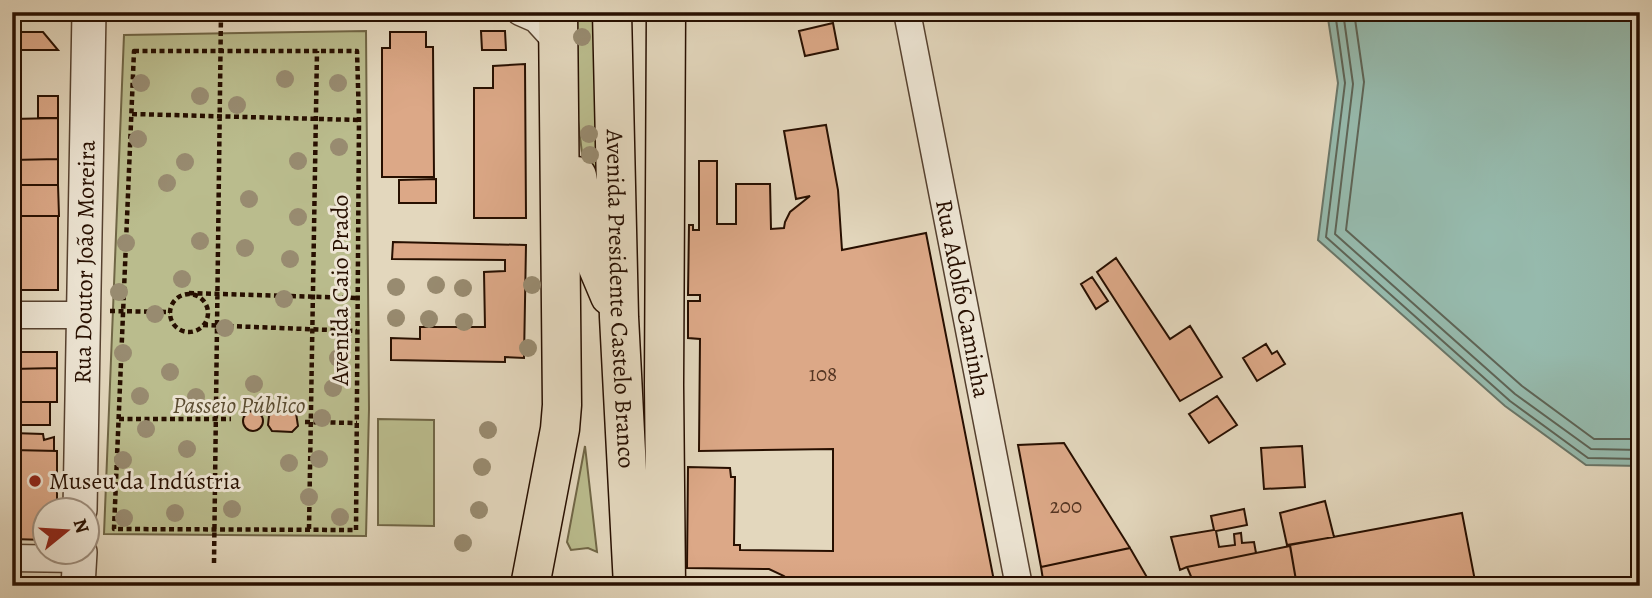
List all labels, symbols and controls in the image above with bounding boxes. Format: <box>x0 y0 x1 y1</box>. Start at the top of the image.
street label: Avenida Presidente Castelo Branco <box>599 128 643 469</box>
street label: Rua Doutor João Moreira <box>66 139 103 384</box>
street label: Avenida Caio Prado <box>324 194 356 386</box>
street label: Rua Adolfo Caminha <box>928 197 998 401</box>
house number: 108 <box>809 360 837 388</box>
park label: Passeio Público <box>173 389 305 421</box>
place label: Museu da Indústria <box>49 465 242 497</box>
marker: Museu da Indústria <box>27 473 43 489</box>
house number: 200 <box>1050 492 1082 520</box>
north arrow <box>32 496 102 566</box>
text: N <box>67 515 96 537</box>

